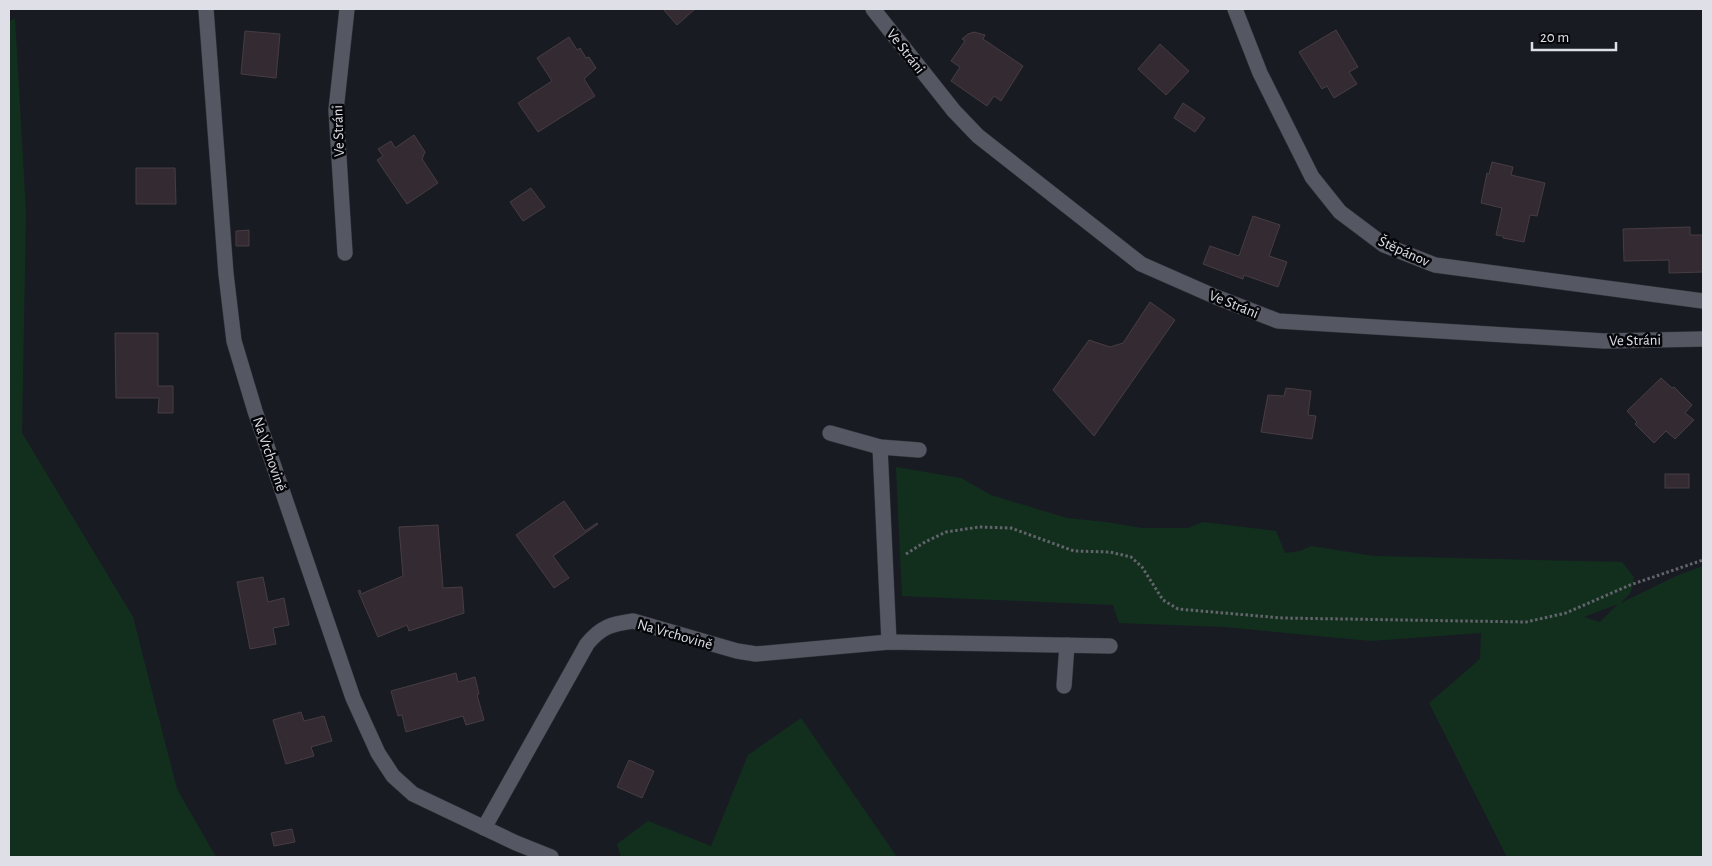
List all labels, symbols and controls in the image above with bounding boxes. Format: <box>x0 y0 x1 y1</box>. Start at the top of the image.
scale bar <box>1532 20 1616 52</box>
street label: Ve Stráni <box>884 26 927 76</box>
text: 20 m <box>1540 30 1569 45</box>
street label: Ve Stráni <box>330 105 347 157</box>
street label: Štěpánov <box>1376 233 1433 270</box>
street label: Ve Stráni <box>1207 288 1261 321</box>
street label: Ve Stráni <box>1609 333 1661 348</box>
street label: Na Vrchovině <box>250 415 289 493</box>
street label: Na Vrchovině <box>636 617 714 652</box>

